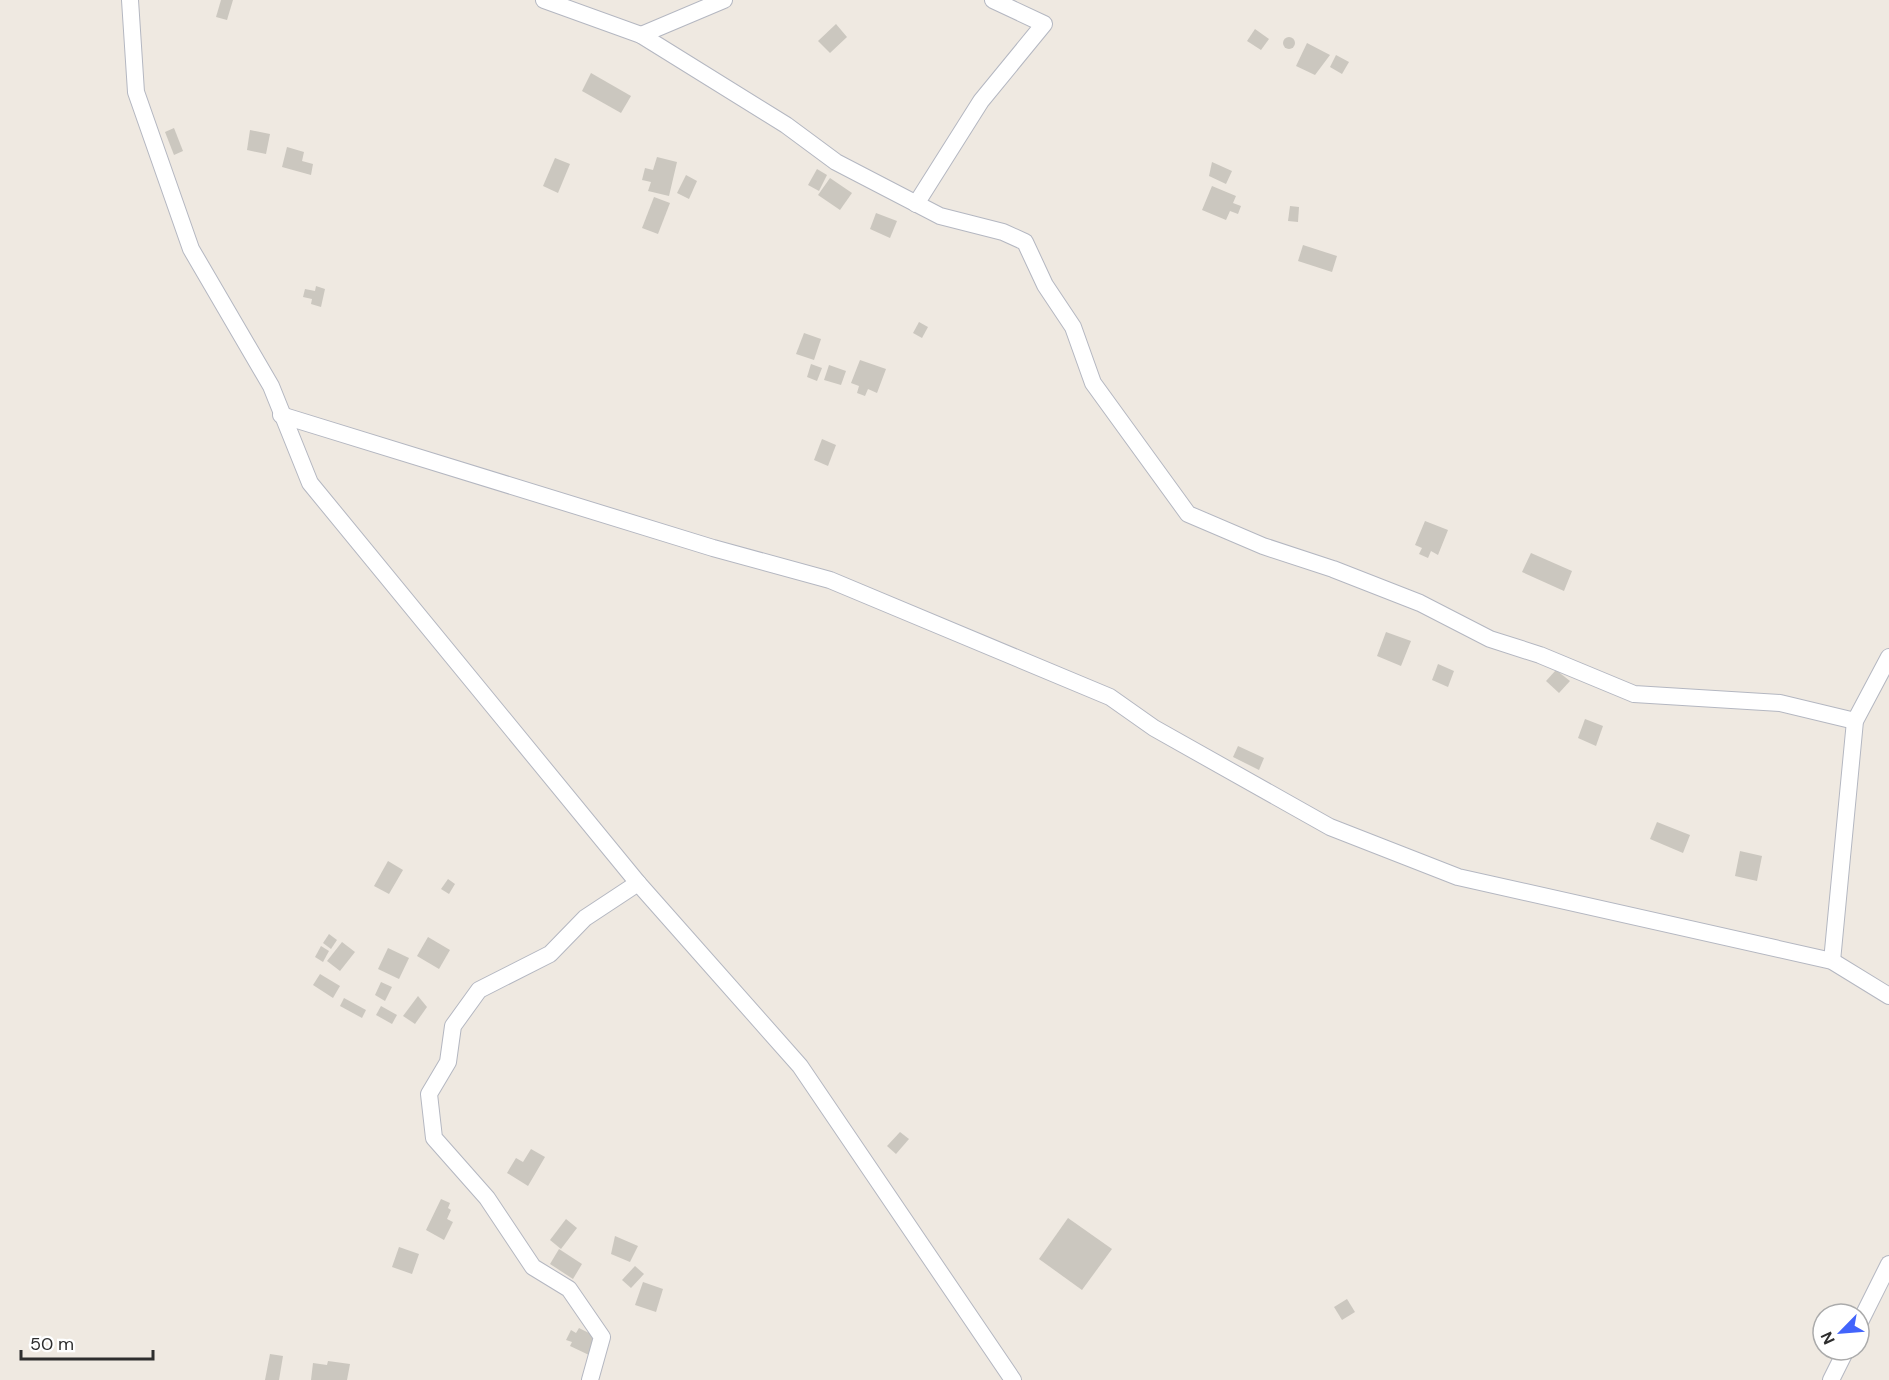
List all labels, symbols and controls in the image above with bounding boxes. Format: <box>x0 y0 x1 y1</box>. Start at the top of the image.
north arrow <box>1811 1302 1871 1362</box>
scale bar <box>21 1323 153 1361</box>
text: N <box>1816 1328 1840 1348</box>
text: 50 m <box>30 1332 74 1356</box>

